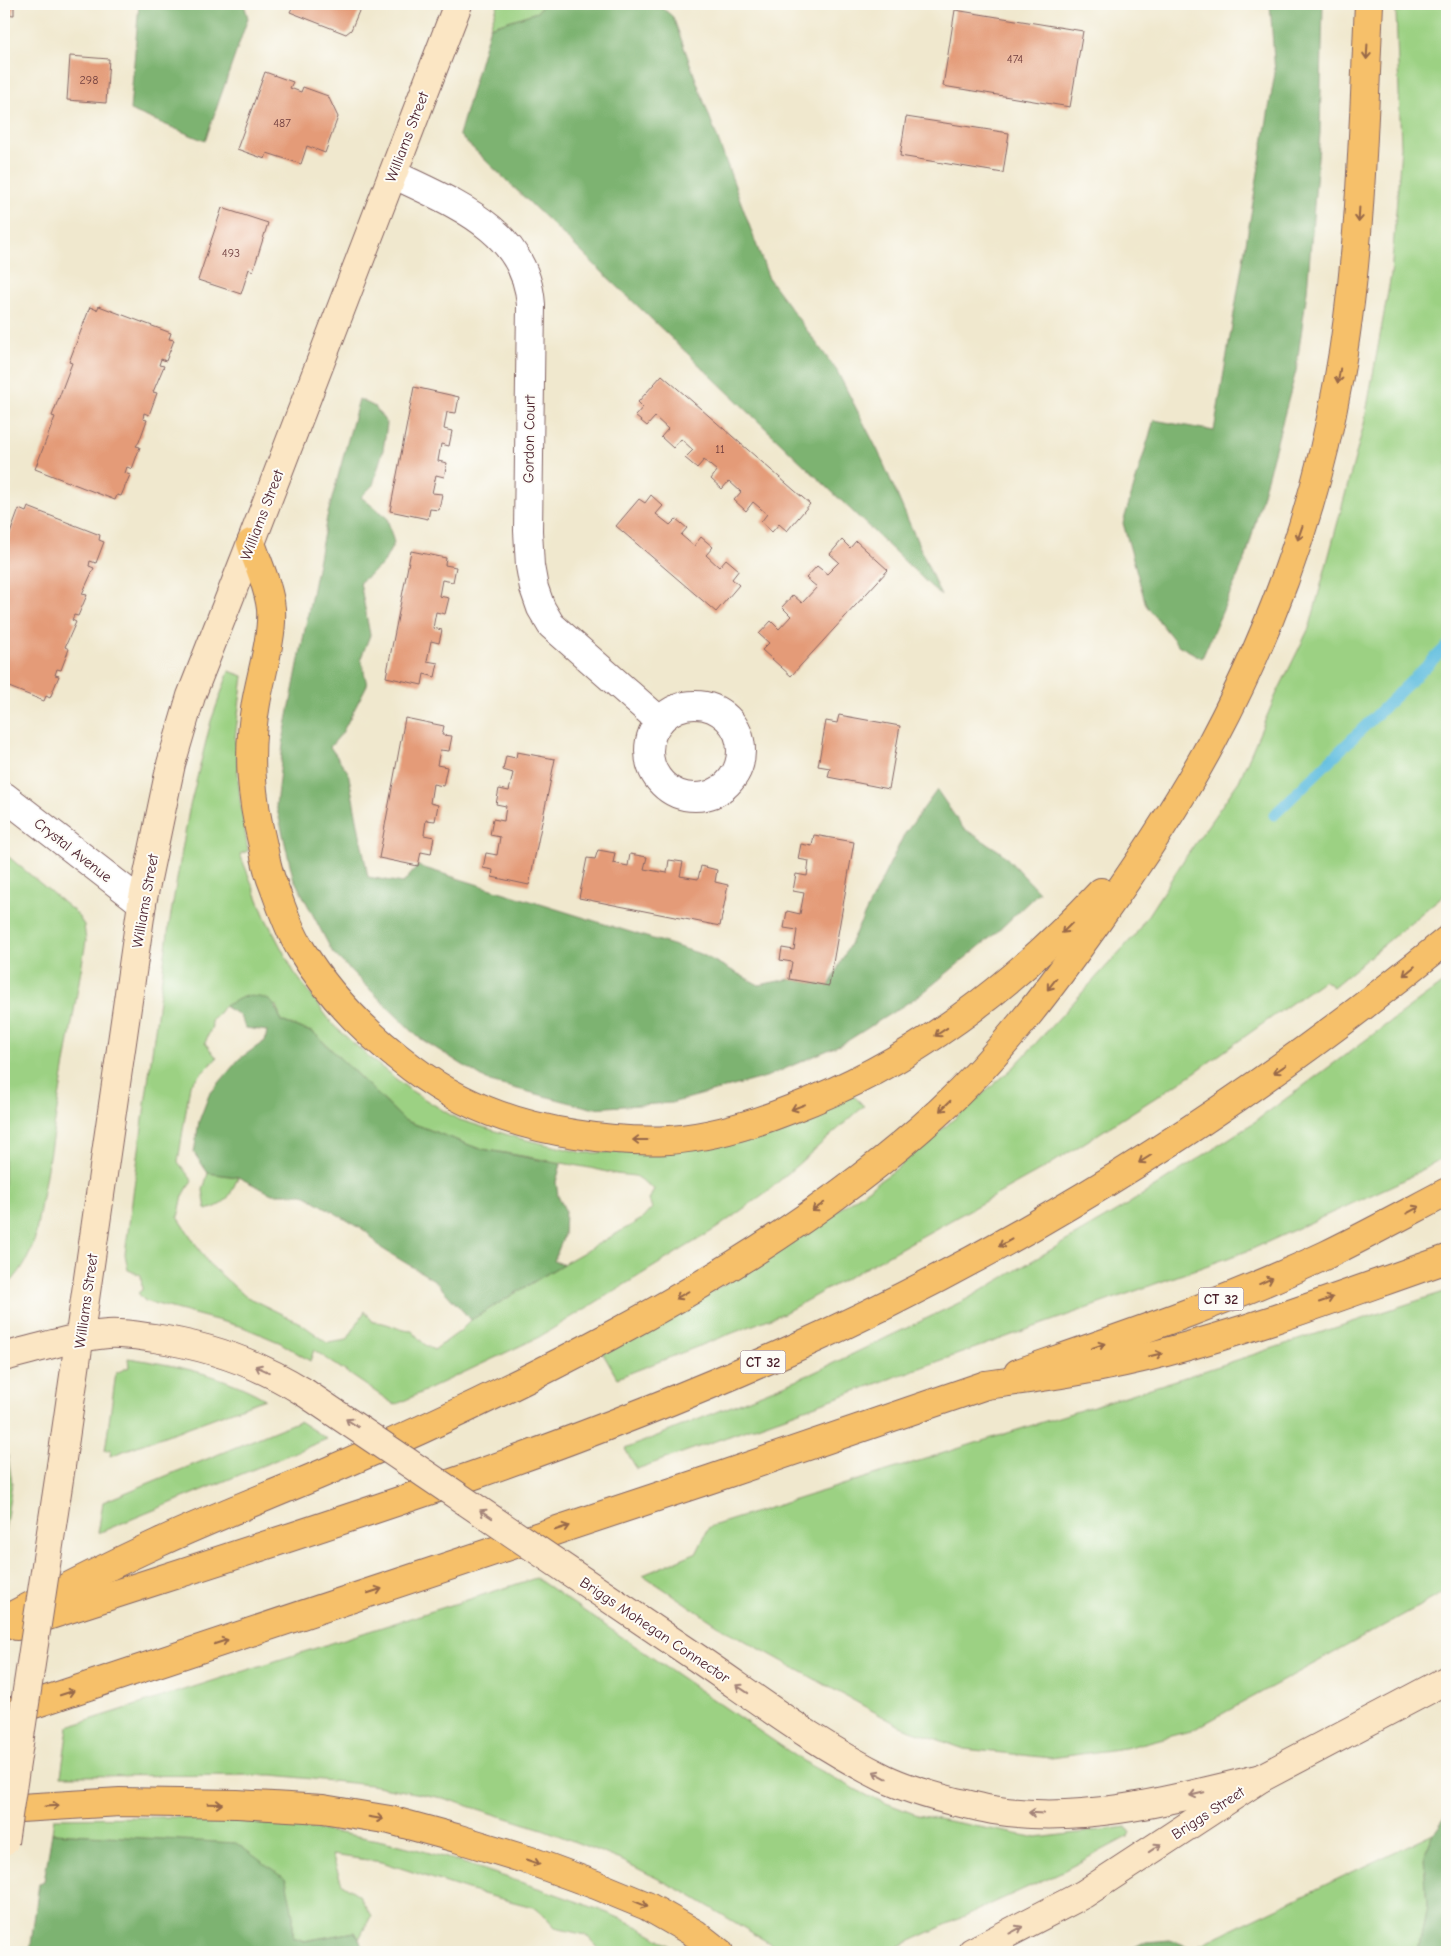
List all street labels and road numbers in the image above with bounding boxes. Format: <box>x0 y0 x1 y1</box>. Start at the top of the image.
street label: Williams Street <box>382 89 433 185</box>
street label: Gordon Court <box>519 394 539 483</box>
street label: Williams Street <box>237 467 288 563</box>
street label: Crystal Avenue <box>31 814 116 886</box>
street label: Williams Street <box>128 852 162 950</box>
street label: Williams Street <box>70 1252 102 1349</box>
road number: CT 32 <box>1198 1288 1244 1310</box>
road number: CT 32 <box>740 1350 786 1374</box>
street label: Briggs Mohegan Connector <box>577 1573 733 1687</box>
street label: Briggs Street <box>1168 1782 1248 1843</box>

